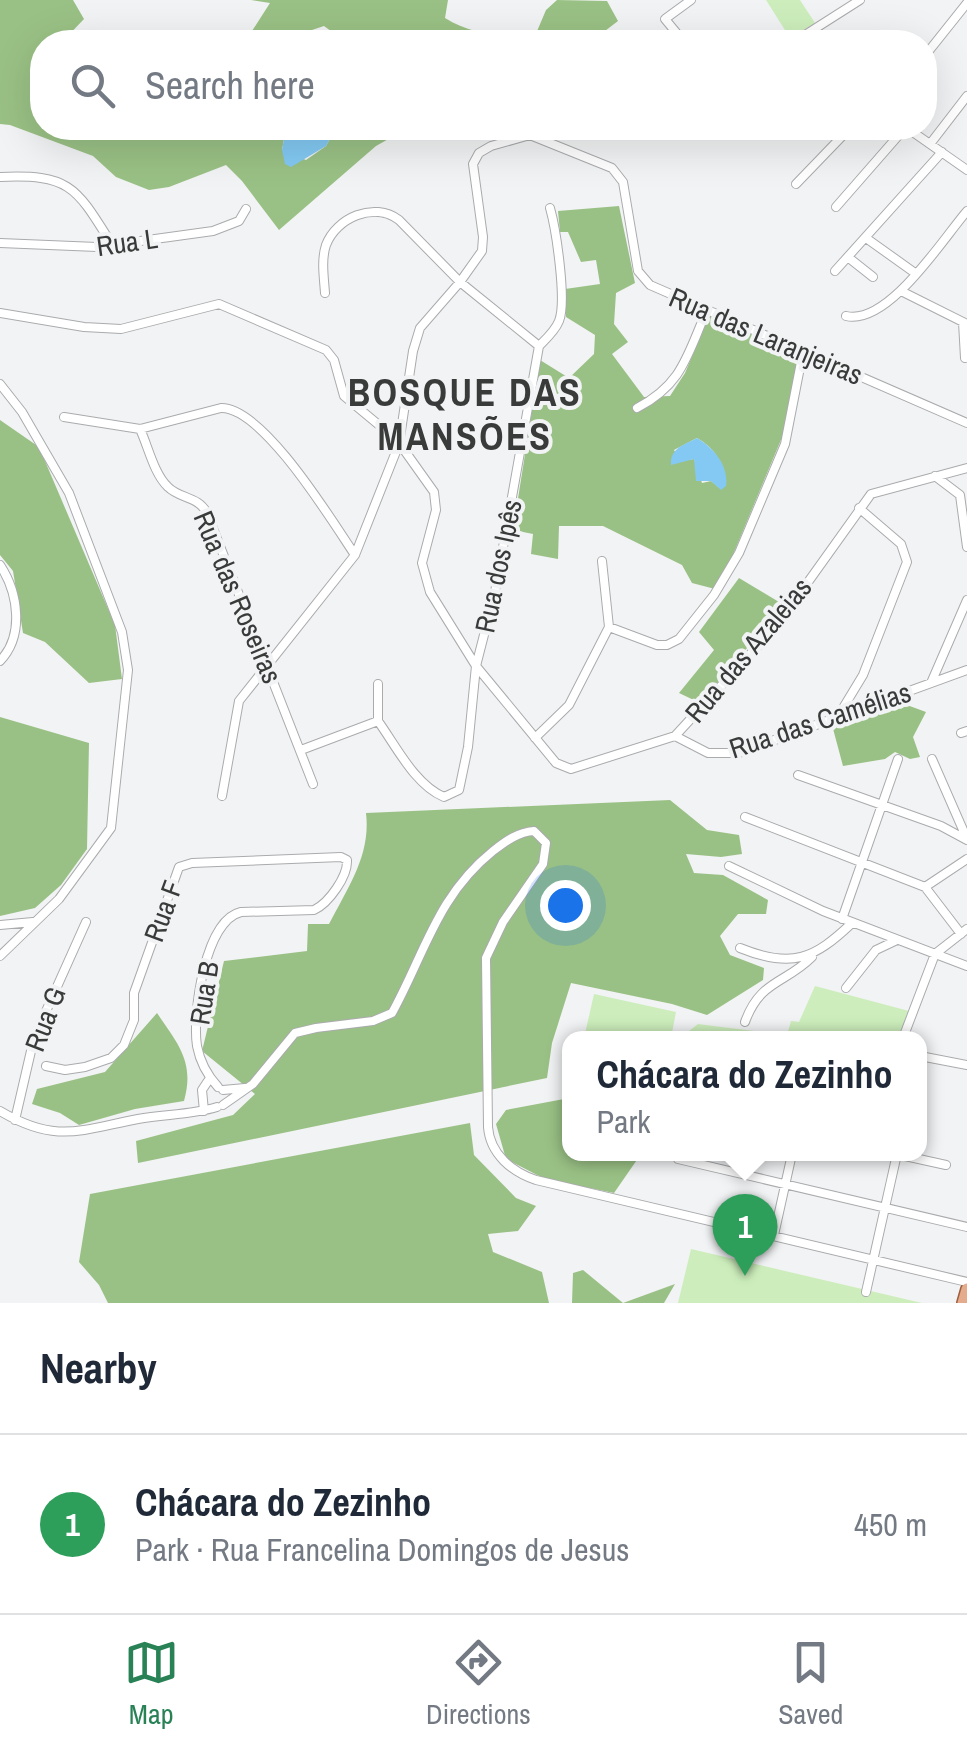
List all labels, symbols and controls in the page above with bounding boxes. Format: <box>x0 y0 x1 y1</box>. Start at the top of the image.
search box <box>30 30 937 140</box>
icon: search <box>65 58 120 113</box>
text: Search here <box>145 60 315 111</box>
street label: Rua L <box>94 219 160 265</box>
street label: Rua das Laranjeiras <box>663 278 869 394</box>
district label: BOSQUE DAS MANSÕES <box>348 367 582 462</box>
street label: Rua dos Ipês <box>465 496 531 636</box>
street label: Rua das Roseiras <box>185 505 291 689</box>
street label: Rua das Azaleias <box>676 569 820 731</box>
street label: Rua das Camélias <box>724 673 916 767</box>
street label: Rua F <box>134 875 192 947</box>
your location <box>540 880 591 931</box>
street label: Rua B <box>180 959 228 1027</box>
street label: Rua G <box>15 981 75 1057</box>
popup <box>562 1031 927 1161</box>
text: Chácara do Zezinho <box>596 1049 893 1100</box>
text: Park <box>596 1100 650 1143</box>
pin: 1 <box>712 1194 778 1276</box>
text: Nearby <box>40 1340 157 1396</box>
text: Chácara do Zezinho <box>135 1477 431 1528</box>
text: 1 <box>65 1503 80 1546</box>
text: 450 m <box>854 1503 927 1546</box>
text: Park · Rua Francelina Domingos de Jesus <box>135 1528 629 1571</box>
tab: Map <box>124 1635 179 1733</box>
tab: Directions <box>426 1635 531 1733</box>
tab: Saved <box>778 1635 843 1733</box>

